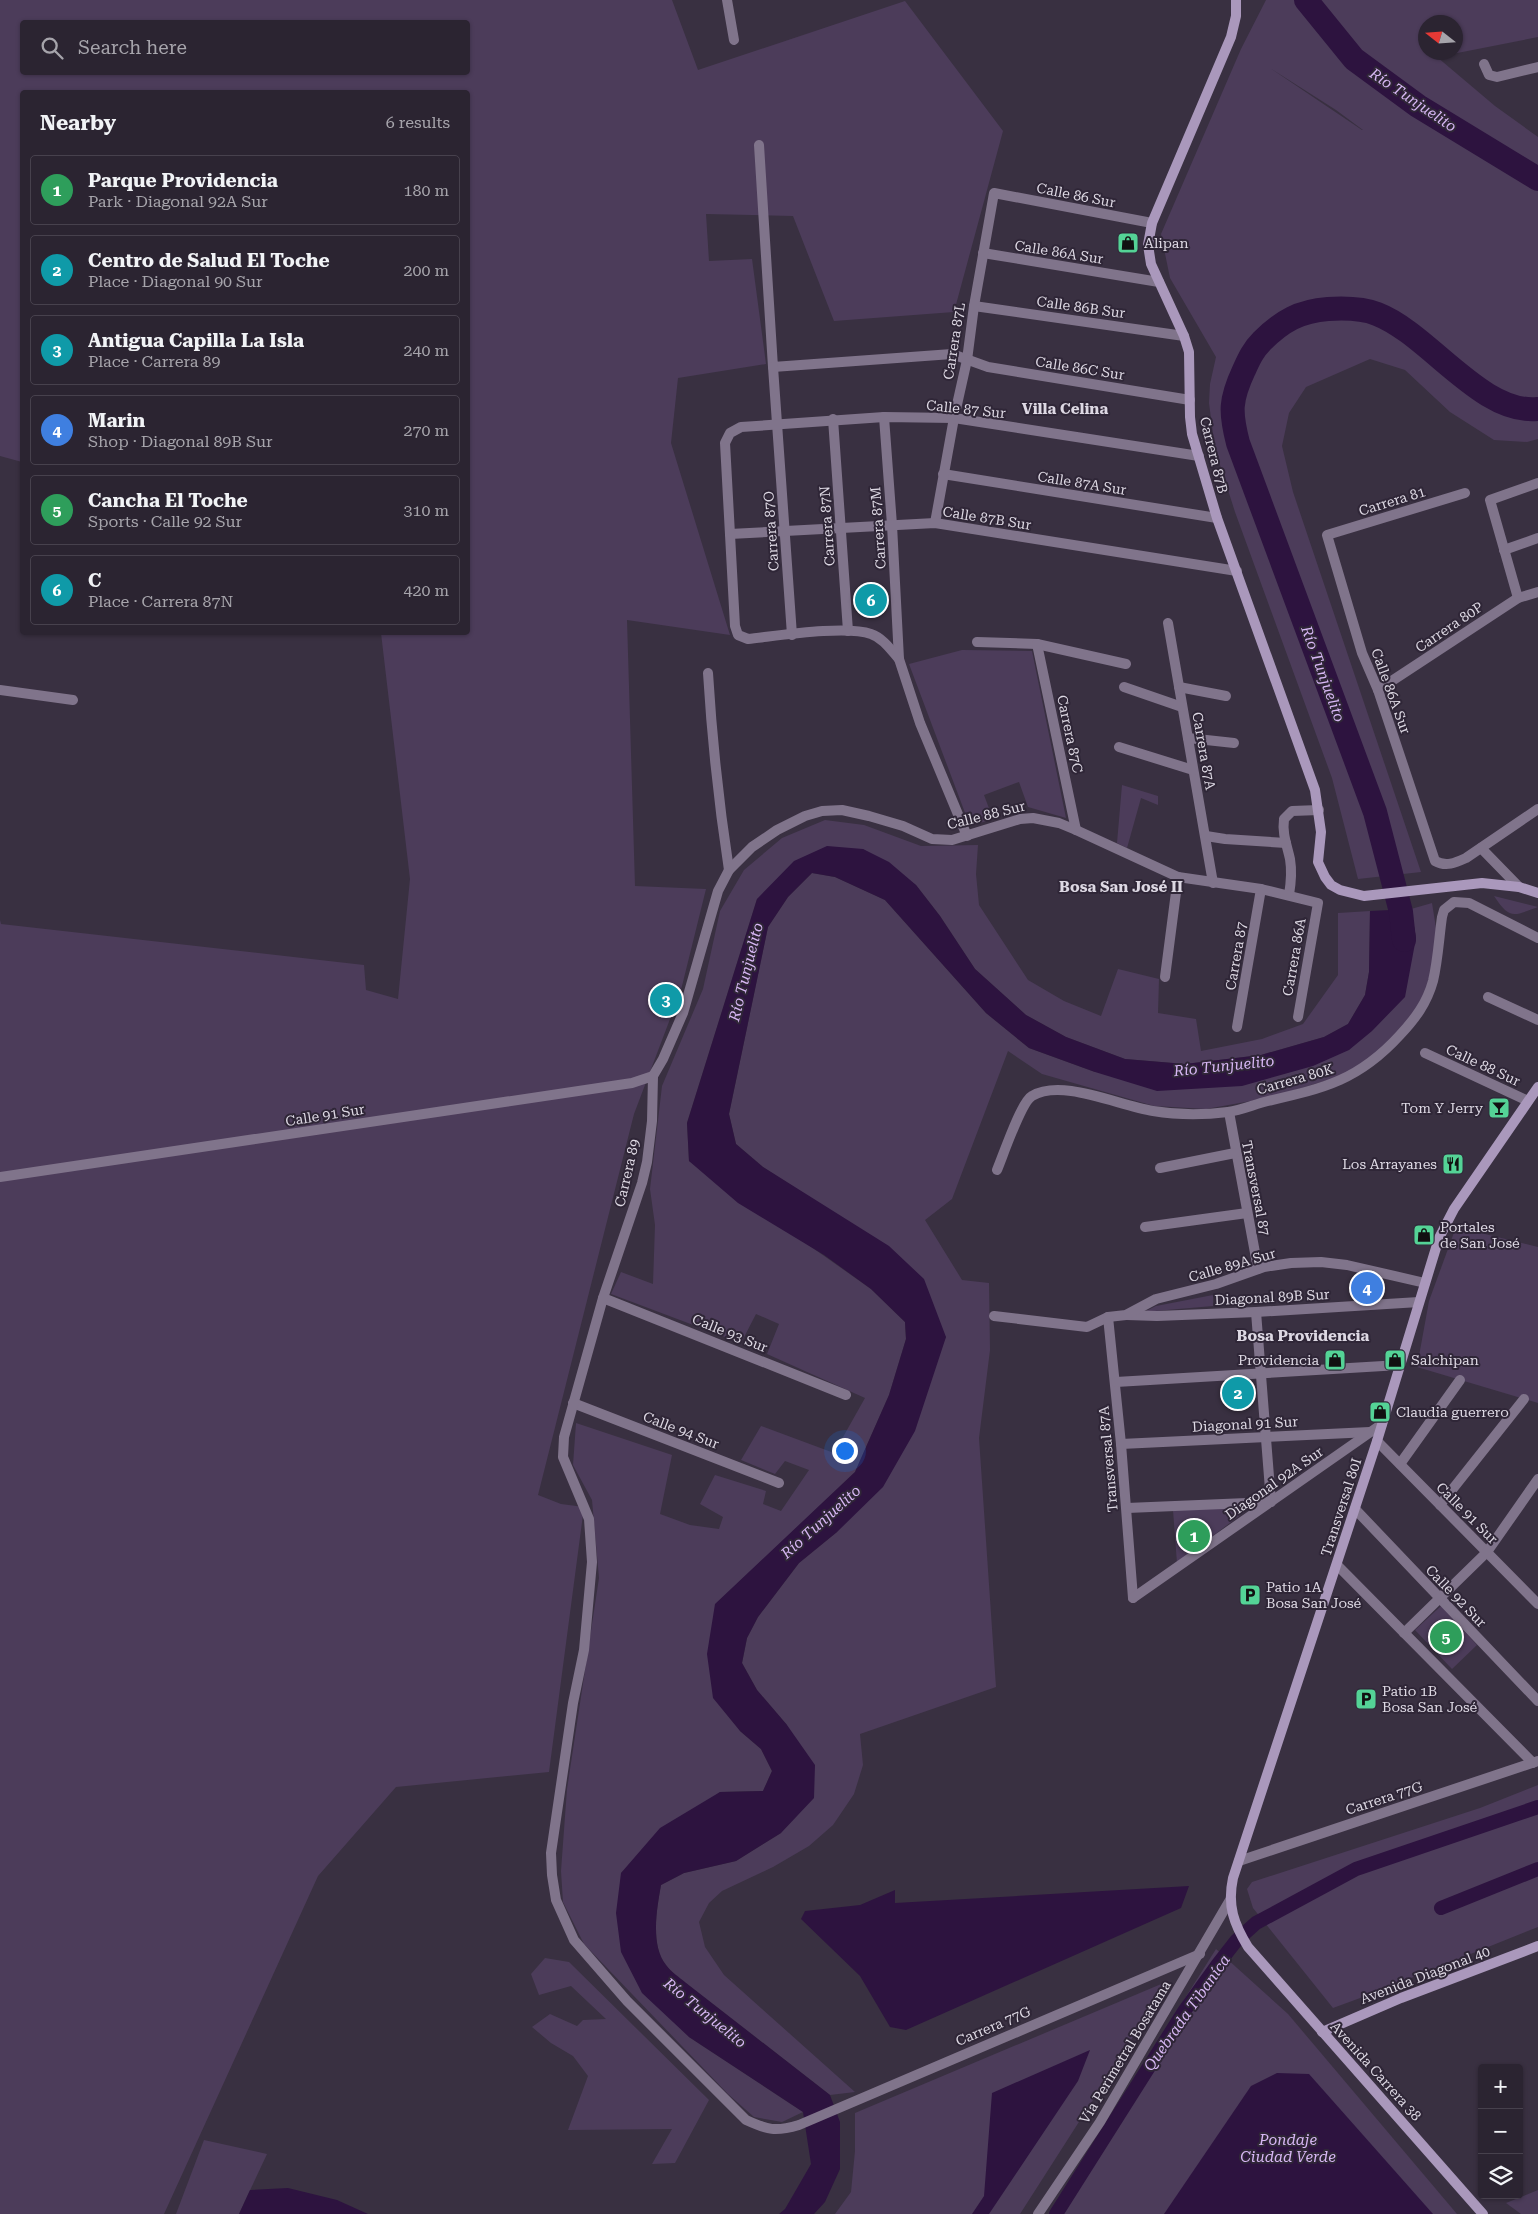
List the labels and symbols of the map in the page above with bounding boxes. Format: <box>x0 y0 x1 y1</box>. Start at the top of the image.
north arrow <box>1418 15 1463 60</box>
water label: Río Tunjuelito <box>1365 64 1460 136</box>
street label: Calle 86 Sur <box>1035 180 1117 211</box>
shop icon: Alipan <box>1116 231 1140 255</box>
place label: Alipan <box>1144 235 1188 251</box>
street label: Calle 86A Sur <box>1013 237 1105 267</box>
street label: Calle 86B Sur <box>1036 293 1127 321</box>
street label: Carrera 87L <box>940 301 968 381</box>
street label: Calle 86C Sur <box>1034 353 1126 383</box>
street label: Calle 87 Sur <box>925 397 1007 421</box>
district label: Villa Celina <box>1022 400 1108 418</box>
street label: Carrera 87B <box>1197 415 1231 495</box>
street label: Calle 87A Sur <box>1036 468 1128 498</box>
street label: Carrera 81 <box>1357 483 1428 519</box>
street label: Carrera 87N <box>816 485 838 567</box>
street label: Carrera 87M <box>867 486 889 570</box>
street label: Carrera 87O <box>760 490 782 572</box>
street label: Calle 87B Sur <box>942 503 1033 533</box>
pin: 6 <box>855 581 887 619</box>
street label: Carrera 80P <box>1412 599 1486 655</box>
water label: Río Tunjuelito <box>1297 623 1349 725</box>
street label: Calle 86A Sur <box>1368 646 1414 736</box>
street label: Carrera 87C <box>1054 694 1086 774</box>
street label: Carrera 87A <box>1189 711 1219 791</box>
street label: Calle 88 Sur <box>945 798 1027 832</box>
district label: Bosa San José II <box>1059 878 1183 896</box>
street label: Carrera 86A <box>1279 917 1309 997</box>
street label: Carrera 87 <box>1222 920 1250 991</box>
water label: Río Tunjuelito <box>725 921 767 1024</box>
pin: 3 <box>650 981 682 1019</box>
street label: Calle 88 Sur <box>1443 1041 1523 1089</box>
water label: Río Tunjuelito <box>1172 1052 1275 1080</box>
street label: Carrera 80K <box>1255 1060 1335 1098</box>
bar icon: Tom Y Jerry <box>1487 1096 1511 1120</box>
place label: Tom Y Jerry <box>1401 1100 1484 1116</box>
street label: Calle 91 Sur <box>284 1101 366 1129</box>
street label: Carrera 89 <box>611 1137 643 1208</box>
street label: Transversal 87 <box>1239 1139 1273 1237</box>
restaurant icon: Los Arrayanes <box>1441 1152 1465 1176</box>
place label: Los Arrayanes <box>1342 1156 1437 1172</box>
place label: Portales de San José <box>1440 1219 1520 1251</box>
shop icon: Portales de San José <box>1412 1223 1436 1247</box>
street label: Calle 89A Sur <box>1187 1245 1278 1285</box>
pin: 4 <box>1351 1269 1383 1307</box>
street label: Diagonal 89B Sur <box>1214 1286 1330 1308</box>
street label: Calle 93 Sur <box>690 1311 770 1355</box>
district label: Bosa Providencia <box>1237 1327 1370 1345</box>
shop icon: Providencia <box>1323 1348 1347 1372</box>
shop icon: Salchipan <box>1383 1348 1407 1372</box>
place label: Providencia <box>1238 1352 1319 1368</box>
place label: Salchipan <box>1411 1352 1479 1368</box>
pin: 2 <box>1222 1374 1254 1412</box>
shop icon: Claudia guerrero <box>1368 1400 1392 1424</box>
place label: Claudia guerrero <box>1396 1404 1509 1420</box>
street label: Transversal 87A <box>1095 1405 1121 1513</box>
street label: Calle 94 Sur <box>641 1408 721 1452</box>
street label: Diagonal 91 Sur <box>1192 1413 1299 1435</box>
your location <box>832 1438 858 1464</box>
street label: Diagonal 92A Sur <box>1222 1443 1326 1523</box>
street label: Transversal 80I <box>1318 1456 1364 1558</box>
street label: Calle 91 Sur <box>1433 1479 1501 1547</box>
water label: Río Tunjuelito <box>777 1481 865 1563</box>
pin: 1 <box>1178 1517 1210 1555</box>
street label: Calle 92 Sur <box>1422 1562 1490 1630</box>
place label: Patio 1A Bosa San José <box>1266 1579 1362 1611</box>
parking icon: Patio 1A Bosa San José <box>1238 1583 1262 1607</box>
pin: 5 <box>1430 1618 1462 1656</box>
place label: Patio 1B Bosa San José <box>1382 1683 1478 1715</box>
parking icon: Patio 1B Bosa San José <box>1354 1687 1378 1711</box>
street label: Carrera 77G <box>1344 1778 1425 1818</box>
street label: Avenida Diagonal 40 <box>1358 1943 1492 2007</box>
water label: Quebrada Tibaníca <box>1140 1951 1234 2075</box>
water label: Río Tunjuelito <box>659 1974 750 2052</box>
street label: Vía Perimetral Bosatama <box>1076 1977 1174 2126</box>
street label: Carrera 77G <box>953 2003 1033 2049</box>
street label: Avenida Carrera 38 <box>1327 2018 1425 2124</box>
water label: Pondaje Ciudad Verde <box>1240 2131 1336 2166</box>

